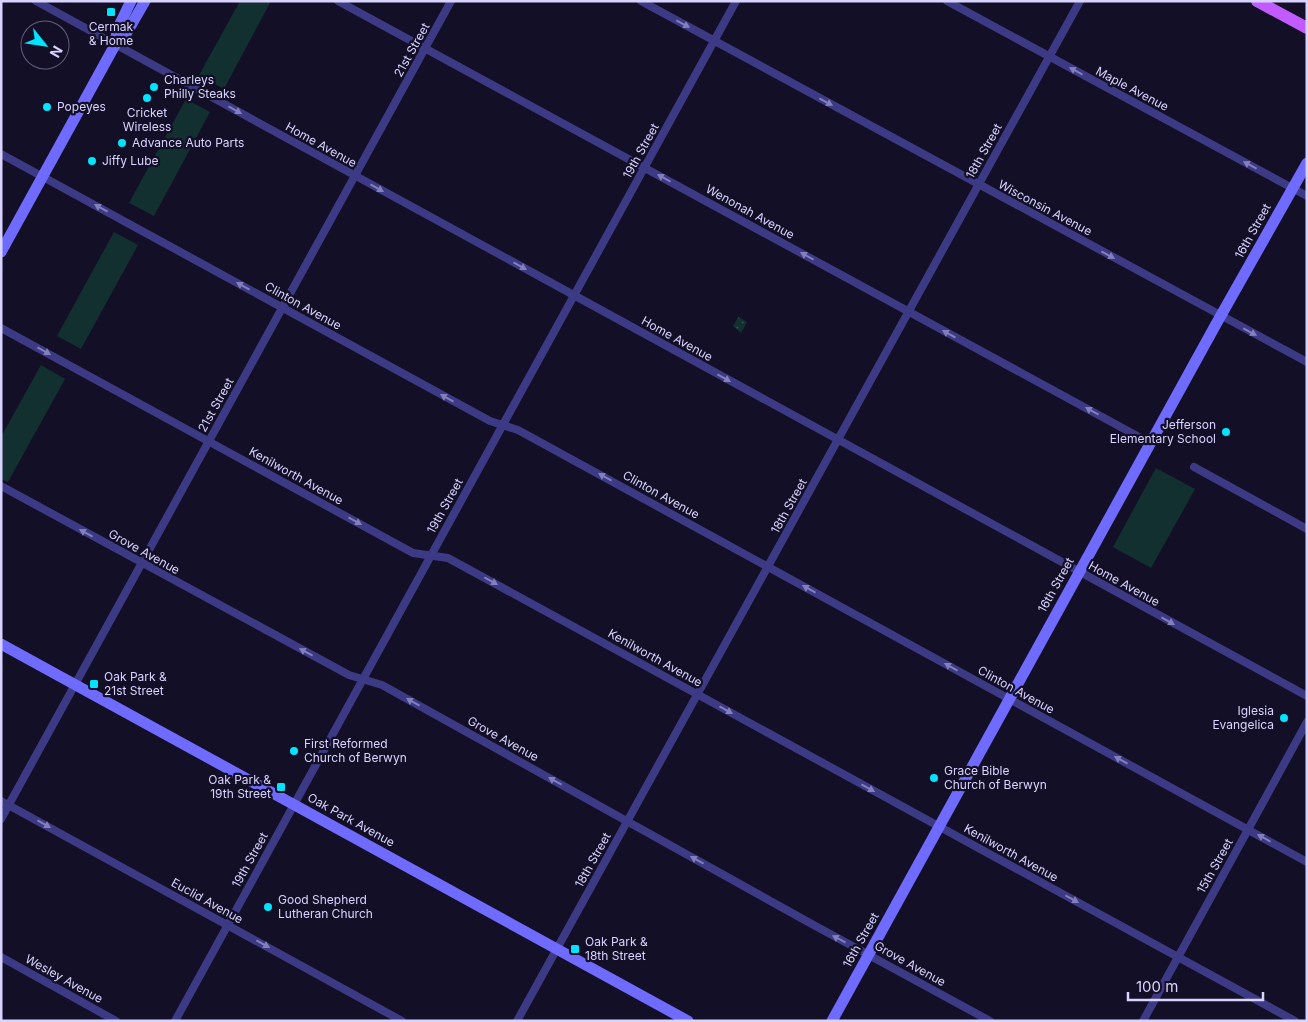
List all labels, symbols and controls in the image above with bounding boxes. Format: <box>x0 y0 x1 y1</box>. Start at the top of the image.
marker: Cermak & Home <box>105 6 117 18</box>
place label: Cermak & Home <box>89 19 134 48</box>
north arrow <box>20 20 70 70</box>
street label: 21st Street <box>391 20 433 80</box>
one-way arrow <box>677 20 690 29</box>
text: N <box>47 43 67 61</box>
street label: Maple Avenue <box>1093 63 1171 114</box>
one-way arrow <box>1069 67 1083 75</box>
place label: Charleys Philly Steaks <box>164 72 236 101</box>
marker: Charleys Philly Steaks <box>148 81 160 93</box>
marker: Cricket Wireless <box>141 92 153 104</box>
one-way arrow <box>819 98 834 106</box>
place label: Popeyes <box>57 99 106 114</box>
marker: Popeyes <box>41 101 53 113</box>
place label: Cricket Wireless <box>123 105 171 134</box>
one-way arrow <box>227 106 242 114</box>
street label: Home Avenue <box>283 119 359 170</box>
street label: 19th Street <box>619 120 662 181</box>
street label: 18th Street <box>962 121 1005 181</box>
place label: Advance Auto Parts <box>132 135 244 150</box>
marker: Advance Auto Parts <box>116 137 128 149</box>
place label: Jiffy Lube <box>102 153 159 168</box>
marker: Jiffy Lube <box>86 155 98 167</box>
one-way arrow <box>1242 161 1257 169</box>
one-way arrow <box>657 174 671 183</box>
street label: Wisconsin Avenue <box>996 177 1095 239</box>
street label: Wenonah Avenue <box>703 181 797 242</box>
one-way arrow <box>370 184 385 192</box>
street label: 16th Street <box>1231 201 1274 261</box>
one-way arrow <box>94 204 107 213</box>
one-way arrow <box>1101 250 1114 259</box>
one-way arrow <box>799 252 814 260</box>
one-way arrow <box>512 262 527 270</box>
street label: Clinton Avenue <box>262 278 344 333</box>
one-way arrow <box>237 282 250 291</box>
street label: Home Avenue <box>639 313 715 364</box>
one-way arrow <box>1243 328 1258 336</box>
one-way arrow <box>942 330 957 338</box>
one-way arrow <box>37 347 51 355</box>
one-way arrow <box>717 373 730 382</box>
street label: 21st Street <box>195 375 237 435</box>
one-way arrow <box>440 394 455 402</box>
one-way arrow <box>1085 407 1099 416</box>
place label: Jefferson Elementary School <box>1110 417 1216 446</box>
marker: Jefferson Elementary School <box>1220 426 1232 438</box>
street label: Kenilworth Avenue <box>246 443 346 508</box>
street label: Clinton Avenue <box>620 467 702 522</box>
one-way arrow <box>598 473 611 482</box>
street label: 19th Street <box>423 475 466 536</box>
street label: 18th Street <box>767 476 810 536</box>
one-way arrow <box>349 517 362 526</box>
street label: Grove Avenue <box>106 526 183 577</box>
one-way arrow <box>79 529 94 537</box>
street label: 16th Street <box>1034 555 1077 615</box>
street label: Home Avenue <box>1086 558 1162 609</box>
one-way arrow <box>484 577 498 586</box>
one-way arrow <box>801 585 816 593</box>
one-way arrow <box>1162 616 1175 625</box>
street label: Kenilworth Avenue <box>605 625 705 690</box>
one-way arrow <box>299 648 314 656</box>
street label: Clinton Avenue <box>975 662 1057 717</box>
one-way arrow <box>944 663 958 671</box>
place label: Oak Park & 21st Street <box>104 669 167 698</box>
marker: Oak Park & 21st Street <box>88 678 100 690</box>
one-way arrow <box>406 698 420 707</box>
place label: Iglesia Evangelica <box>1212 703 1274 732</box>
one-way arrow <box>719 705 732 714</box>
marker: Iglesia Evangelica <box>1278 712 1290 724</box>
street label: Grove Avenue <box>465 713 542 764</box>
place label: First Reformed Church of Berwyn <box>304 736 407 765</box>
marker: First Reformed Church of Berwyn <box>288 745 300 757</box>
one-way arrow <box>1115 756 1128 765</box>
place label: Grace Bible Church of Berwyn <box>944 763 1047 792</box>
place label: Oak Park & 19th Street <box>208 772 271 801</box>
marker: Grace Bible Church of Berwyn <box>928 772 940 784</box>
one-way arrow <box>548 777 563 785</box>
marker: Oak Park & 19th Street <box>275 781 287 793</box>
one-way arrow <box>862 783 875 792</box>
street label: Oak Park Avenue <box>305 789 397 850</box>
one-way arrow <box>37 820 51 828</box>
street label: Kenilworth Avenue <box>961 820 1061 885</box>
street label: 19th Street <box>228 829 271 890</box>
street label: 18th Street <box>571 830 614 890</box>
one-way arrow <box>1257 834 1271 843</box>
street label: 15th Street <box>1193 836 1236 896</box>
one-way arrow <box>690 856 705 864</box>
street label: Euclid Avenue <box>169 875 246 926</box>
place label: Good Shepherd Lutheran Church <box>278 892 373 921</box>
one-way arrow <box>1065 895 1080 903</box>
marker: Good Shepherd Lutheran Church <box>262 901 274 913</box>
street label: 16th Street <box>839 910 882 970</box>
place label: Oak Park & 18th Street <box>585 934 648 963</box>
one-way arrow <box>832 935 847 943</box>
street label: Grove Avenue <box>872 938 949 989</box>
one-way arrow <box>256 940 270 949</box>
marker: Oak Park & 18th Street <box>569 943 581 955</box>
street label: Wesley Avenue <box>23 951 106 1006</box>
scale bar <box>1128 970 1263 1002</box>
text: 100 m <box>1136 977 1178 996</box>

